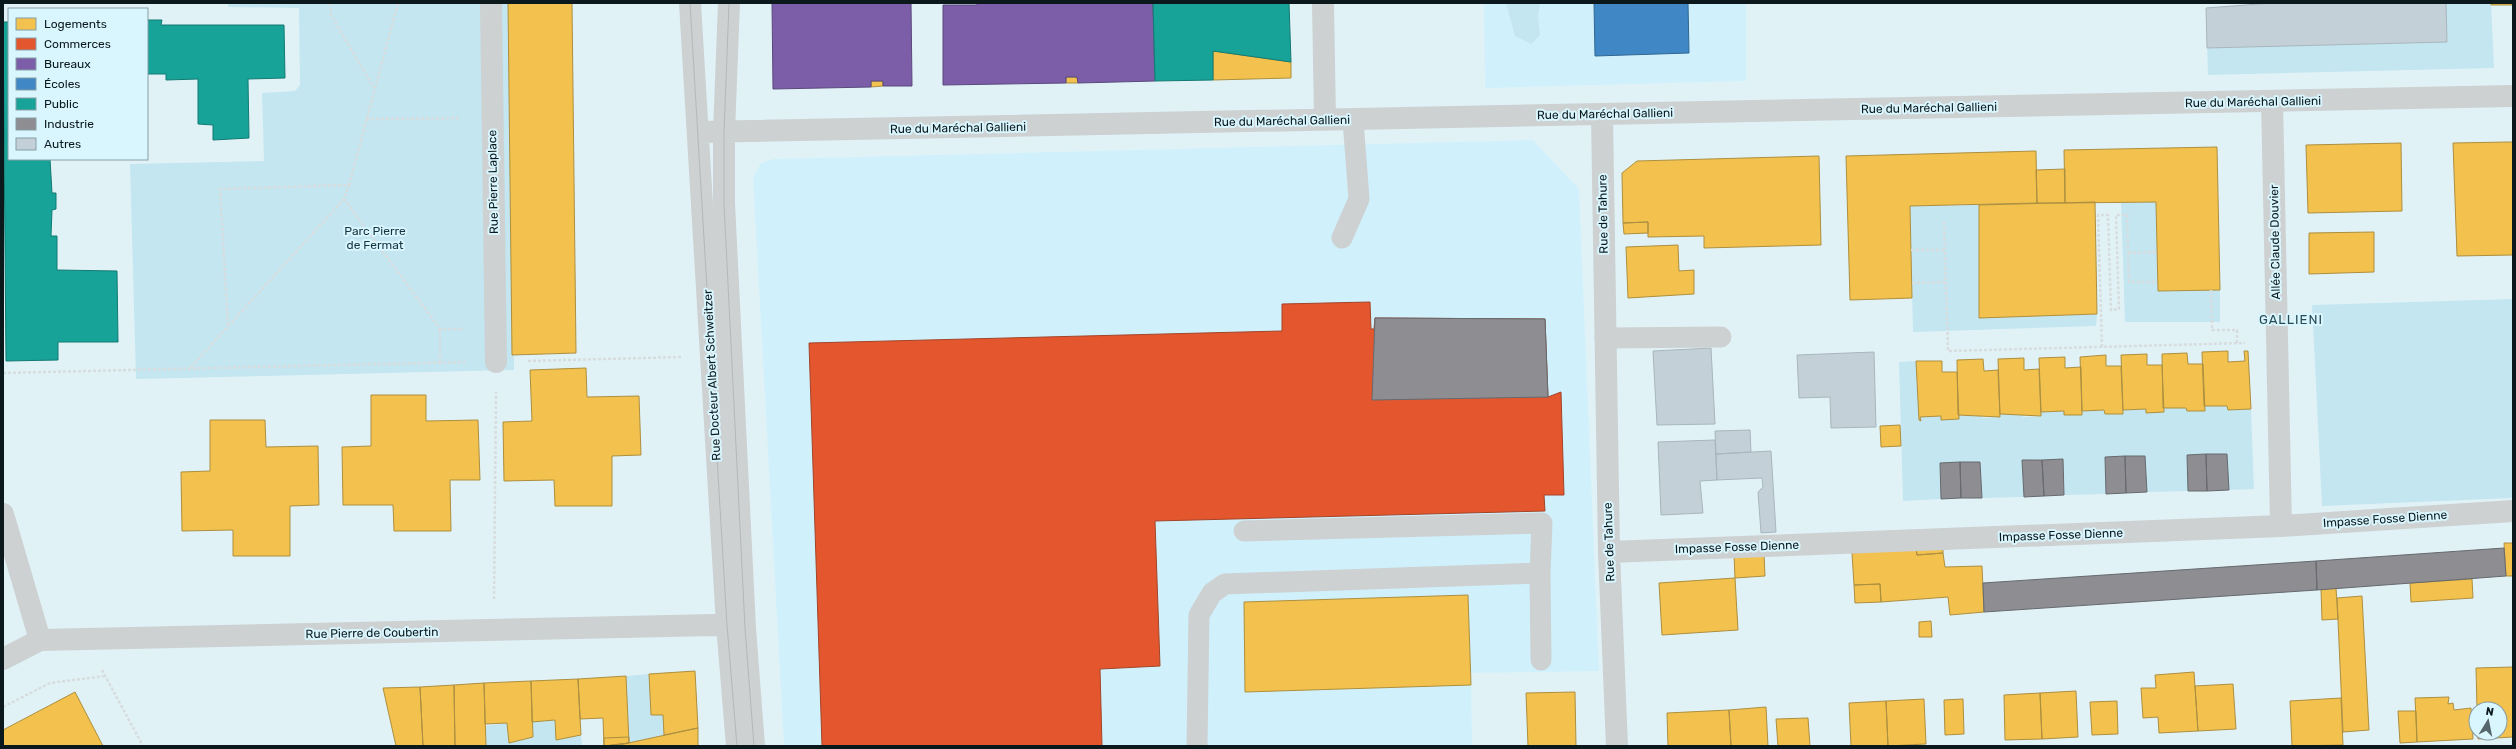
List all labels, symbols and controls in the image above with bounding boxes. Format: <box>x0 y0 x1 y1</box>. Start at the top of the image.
legend <box>8 8 148 160</box>
text: Logements <box>44 17 107 31</box>
text: Commerces <box>44 37 111 51</box>
text: Bureaux <box>44 57 91 71</box>
text: Écoles <box>44 77 80 91</box>
street label: Rue du Maréchal Gallieni <box>2185 94 2321 110</box>
text: Public <box>44 97 79 111</box>
street label: Rue du Maréchal Gallieni <box>1861 100 1997 116</box>
street label: Rue du Maréchal Gallieni <box>1537 106 1673 122</box>
street label: Rue du Maréchal Gallieni <box>1214 113 1350 129</box>
text: Industrie <box>44 117 94 131</box>
street label: Rue du Maréchal Gallieni <box>890 120 1026 136</box>
street label: Rue Pierre Laplace <box>485 130 501 234</box>
text: Autres <box>44 137 81 151</box>
street label: Rue de Tahure <box>1595 174 1611 254</box>
street label: Allée Claude Douvier <box>2267 184 2283 300</box>
park label: Parc Pierre de Fermat <box>344 224 406 252</box>
street label: Rue Docteur Albert Schweitzer <box>700 289 723 461</box>
district label: GALLIENI <box>2259 312 2323 327</box>
street label: Rue de Tahure <box>1601 502 1617 582</box>
street label: Impasse Fosse Dienne <box>2322 508 2448 530</box>
street label: Impasse Fosse Dienne <box>1999 526 2124 544</box>
street label: Impasse Fosse Dienne <box>1675 538 1800 556</box>
street label: Rue Pierre de Coubertin <box>305 625 439 641</box>
north arrow <box>2468 701 2508 741</box>
text: N <box>2485 705 2495 719</box>

